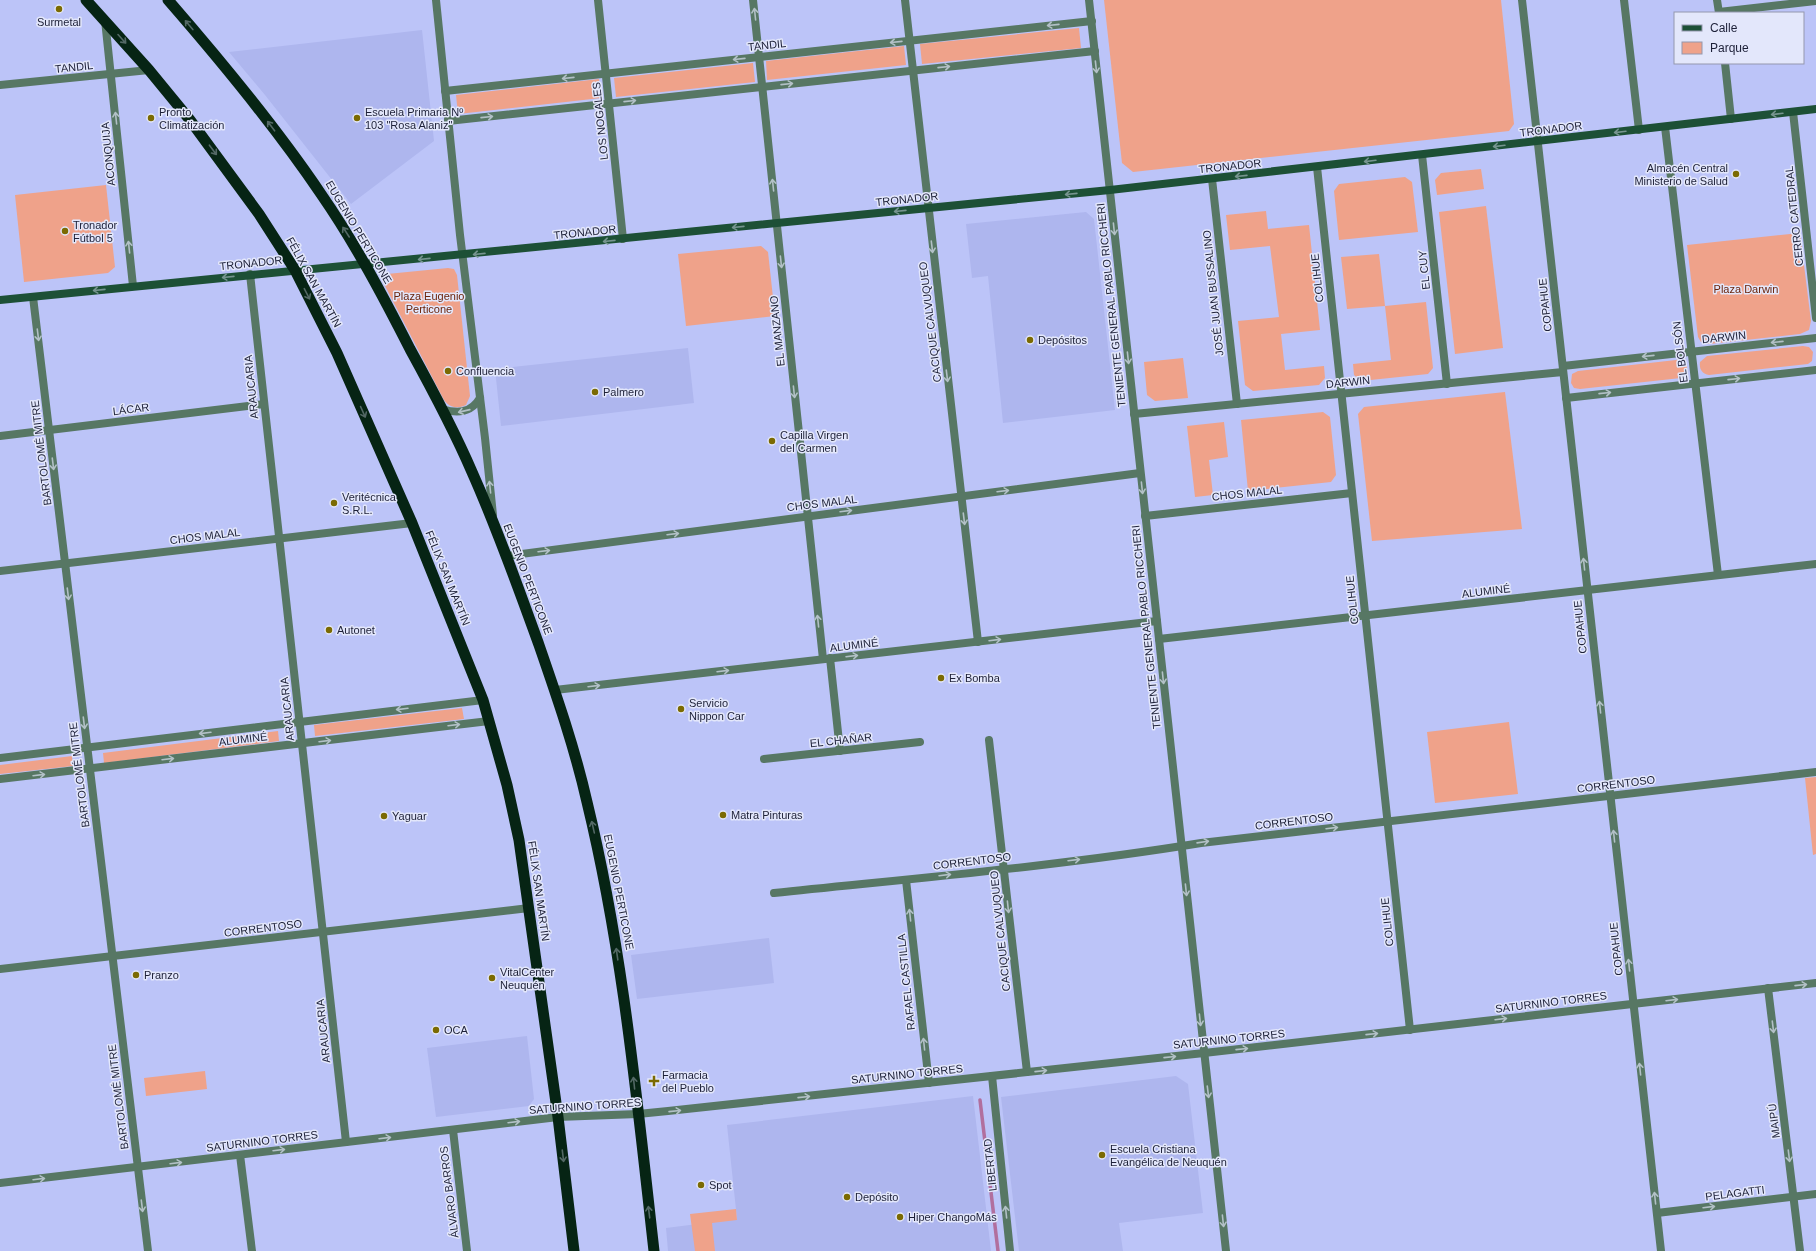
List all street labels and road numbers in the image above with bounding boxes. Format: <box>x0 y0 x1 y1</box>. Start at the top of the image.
street label: TANDIL <box>747 37 787 53</box>
street label: TANDIL <box>54 59 94 75</box>
street label: LOS NOGALES <box>590 81 610 161</box>
street label: TRONADOR <box>1519 119 1583 139</box>
street label: ACONQUIJA <box>99 121 117 187</box>
street label: TRONADOR <box>1198 157 1262 175</box>
street label: CERRO CATEDRAL <box>1783 165 1805 267</box>
street label: EUGENIO PERTICONE <box>324 178 394 286</box>
street label: TRONADOR <box>875 190 939 208</box>
street label: TENIENTE GENERAL PABLO RICCHERI <box>1094 203 1128 407</box>
street label: TRONADOR <box>553 223 617 241</box>
street label: JOSÉ JUAN BUSSALINO <box>1200 229 1226 357</box>
street label: FÉLIX SAN MARTÍN <box>284 235 344 329</box>
street label: EL CUY <box>1416 249 1432 290</box>
street label: COLIHUE <box>1308 253 1326 303</box>
street label: TRONADOR <box>219 254 283 272</box>
street label: CACIQUE CALVUQUEO <box>917 261 943 383</box>
street label: COPAHUE <box>1536 278 1554 332</box>
street label: EL MANZANO <box>767 295 787 367</box>
street label: EL BOLSÓN <box>1670 320 1690 383</box>
street label: DARWIN <box>1701 329 1747 345</box>
street label: ARAUCARIA <box>242 354 260 420</box>
street label: DARWIN <box>1325 374 1371 390</box>
street label: BARTOLOMÉ MITRE <box>29 400 53 506</box>
street label: LÁCAR <box>112 401 150 417</box>
street label: CHOS MALAL <box>1211 483 1283 503</box>
street label: CHOS MALAL <box>786 493 858 513</box>
street label: EUGENIO PERTICONE <box>501 522 555 636</box>
street label: TENIENTE GENERAL PABLO RICCHERI <box>1129 525 1163 729</box>
street label: CHOS MALAL <box>169 526 241 546</box>
street label: FÉLIX SAN MARTÍN <box>423 529 473 627</box>
street label: COLIHUE <box>1343 575 1361 625</box>
street label: ALUMINÉ <box>1461 582 1511 600</box>
street label: COPAHUE <box>1571 600 1589 654</box>
street label: ALUMINÉ <box>829 636 879 654</box>
street label: ARAUCARIA <box>278 676 296 742</box>
street label: BARTOLOMÉ MITRE <box>67 722 91 828</box>
street label: ALUMINÉ <box>218 730 268 748</box>
street label: EL CHAÑAR <box>809 731 873 749</box>
street label: CORRENTOSO <box>1576 773 1656 795</box>
street label: CORRENTOSO <box>1254 810 1334 832</box>
street label: EUGENIO PERTICONE <box>602 833 636 951</box>
street label: FÉLIX SAN MARTÍN <box>526 840 552 942</box>
street label: CORRENTOSO <box>932 850 1012 872</box>
street label: CACIQUE CALVUQUEO <box>988 870 1012 992</box>
street label: COLIHUE <box>1378 897 1396 947</box>
street label: CORRENTOSO <box>223 917 303 939</box>
street label: COPAHUE <box>1607 922 1625 976</box>
street label: RAFAEL CASTILLA <box>895 933 917 1031</box>
street label: SATURNINO TORRES <box>1494 989 1608 1015</box>
street label: ARAUCARIA <box>314 998 332 1064</box>
street label: SATURNINO TORRES <box>1172 1027 1286 1051</box>
street label: BARTOLOMÉ MITRE <box>106 1044 130 1150</box>
street label: SATURNINO TORRES <box>850 1062 964 1086</box>
street label: SATURNINO TORRES <box>528 1096 642 1116</box>
street label: MAIPÚ <box>1766 1103 1782 1139</box>
street label: SATURNINO TORRES <box>205 1128 319 1154</box>
street label: LIBERTAD <box>981 1138 999 1192</box>
street label: ÁLVARO BARROS <box>437 1145 461 1239</box>
street label: PELAGATTI <box>1705 1183 1765 1203</box>

